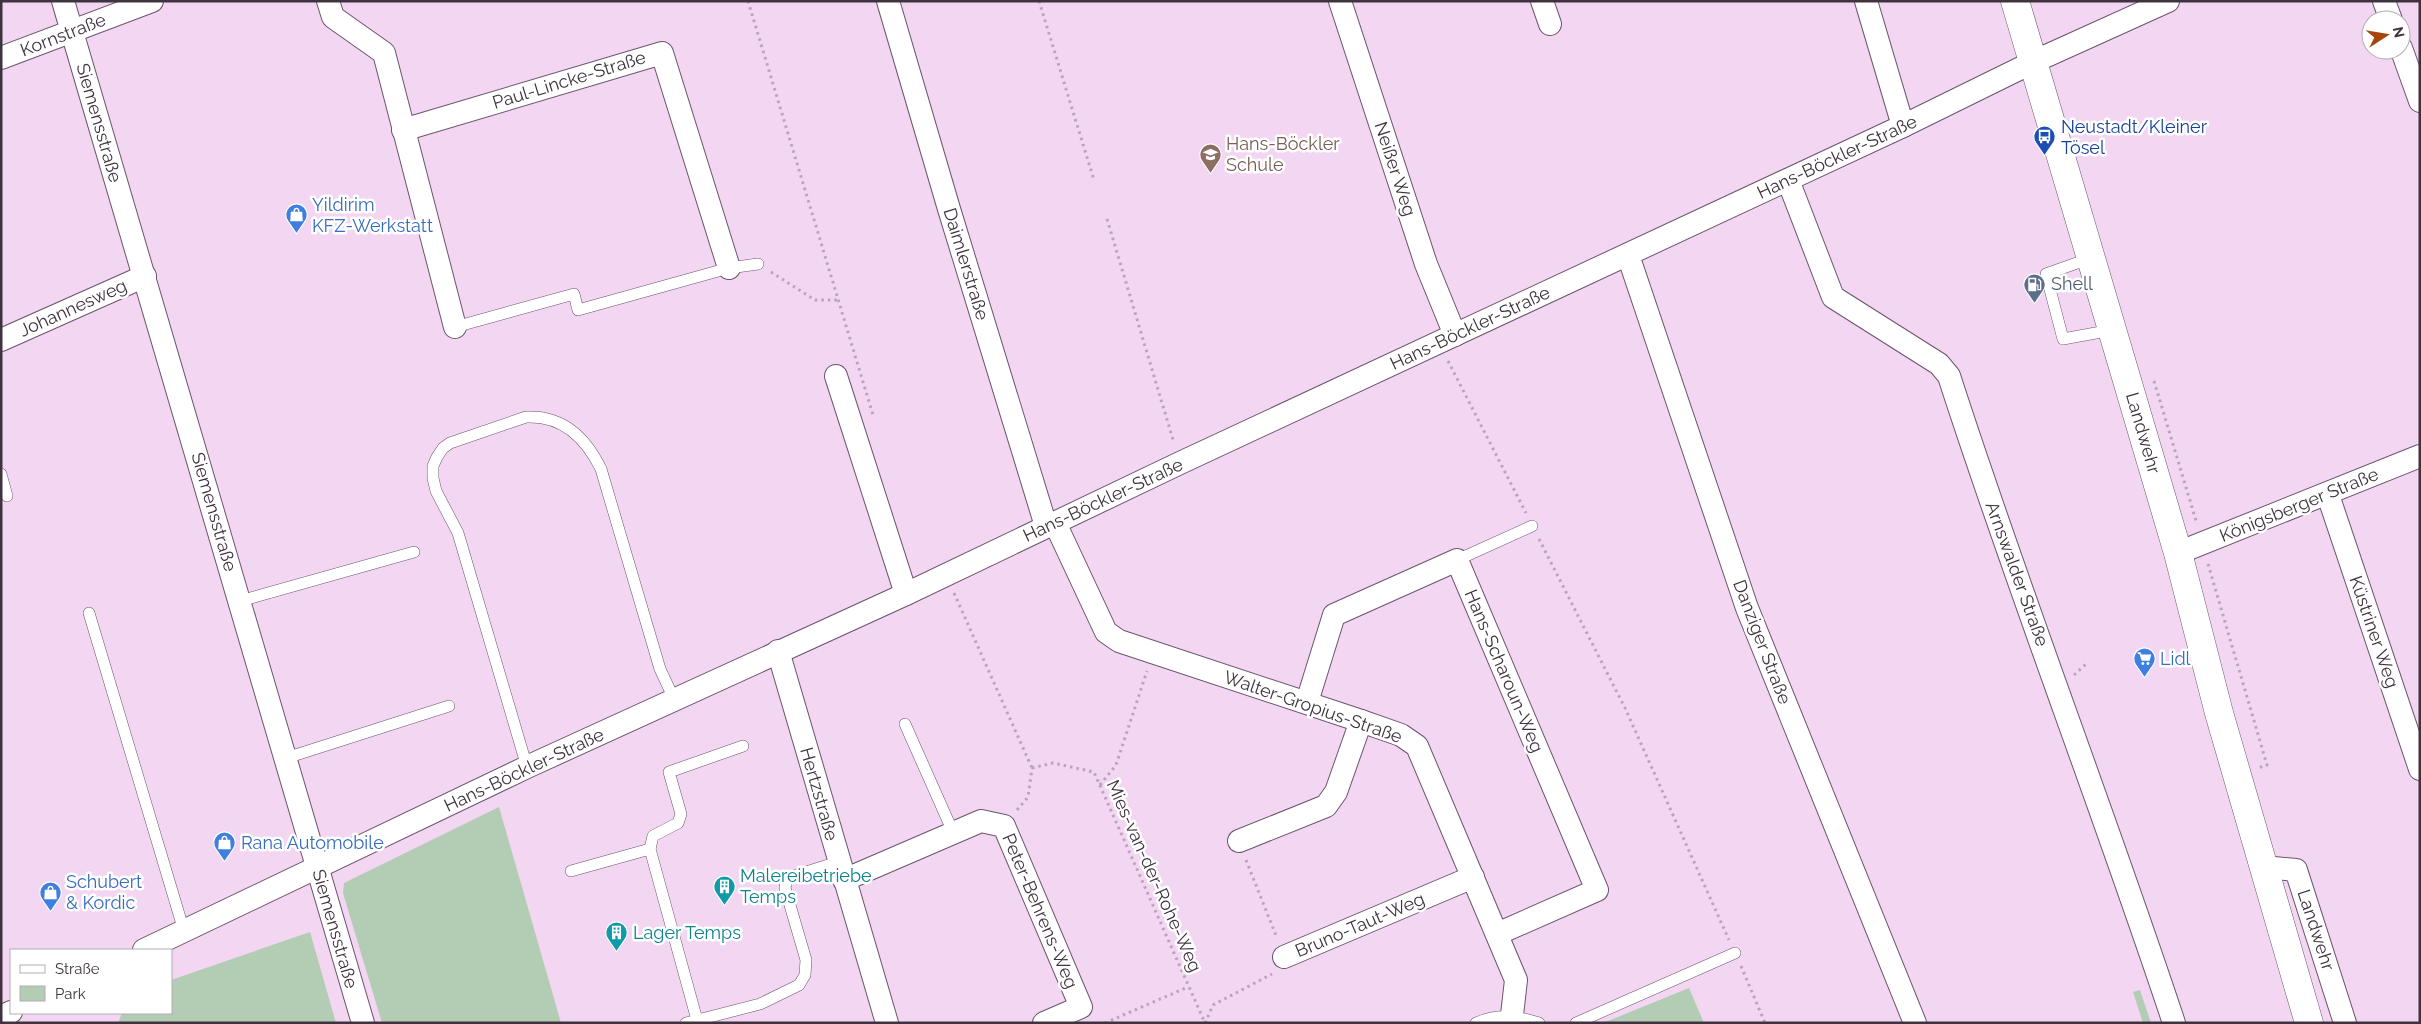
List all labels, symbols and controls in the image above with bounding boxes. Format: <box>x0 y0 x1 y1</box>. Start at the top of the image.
street label: Kornstraße <box>17 8 109 60</box>
north arrow <box>2361 10 2411 60</box>
text: N <box>2390 25 2408 39</box>
street label: Paul-Lincke-Straße <box>490 46 648 113</box>
street label: Siemensstraße <box>72 61 127 185</box>
street label: Hans-Böckler-Straße <box>1754 110 1920 203</box>
place label: Neustadt/Kleiner Tösel <box>2061 116 2208 158</box>
street label: Neißer Weg <box>1370 119 1421 219</box>
bus stop icon: Neustadt/Kleiner Tösel <box>2033 125 2057 156</box>
place label: Hans-Böckler Schule <box>1226 133 1340 175</box>
school or university icon: Hans-Böckler Schule <box>1198 142 1222 173</box>
place label: Yildirim KFZ-Werkstatt <box>312 194 433 236</box>
shop icon: Yildirim KFZ-Werkstatt <box>284 203 308 234</box>
street label: Daimlerstraße <box>939 205 994 323</box>
fuel station icon: Shell <box>2023 272 2047 303</box>
place label: Shell <box>2051 273 2093 294</box>
street label: Johannesweg <box>16 274 130 341</box>
street label: Hans-Böckler-Straße <box>1387 281 1553 374</box>
street label: Landwehr <box>2122 390 2165 477</box>
street label: Siemensstraße <box>187 450 242 574</box>
street label: Hans-Böckler-Straße <box>1020 453 1186 546</box>
street label: Königsberger Straße <box>2216 463 2382 546</box>
street label: Arnswalder Straße <box>1982 499 2054 649</box>
street label: Küstriner Weg <box>2345 573 2403 691</box>
street label: Danziger Straße <box>1729 577 1796 707</box>
street label: Hans-Scharoun-Weg <box>1461 586 1548 755</box>
supermarket icon: Lidl <box>2132 647 2156 678</box>
place label: Lidl <box>2160 648 2191 669</box>
street label: Walter-Gropius-Straße <box>1221 666 1406 747</box>
street label: Hans-Böckler-Straße <box>441 723 607 816</box>
street label: Hertzstraße <box>796 745 843 843</box>
street label: Mies-van-der-Rohe-Weg <box>1103 776 1206 975</box>
street label: Peter-Behrens-Weg <box>998 830 1083 991</box>
shop icon: Rana Automobile <box>213 831 237 862</box>
place label: Rana Automobile <box>241 832 384 853</box>
place label: Malereibetriebe Temps <box>740 865 872 907</box>
street label: Siemensstraße <box>308 867 363 991</box>
place label: Schubert & Kordic <box>66 871 142 913</box>
building icon: Malereibetriebe Temps <box>712 874 736 905</box>
shop icon: Schubert & Kordic <box>38 880 62 911</box>
street label: Landwehr <box>2294 887 2340 974</box>
street label: Bruno-Taut-Weg <box>1292 888 1428 961</box>
building icon: Lager Temps <box>605 921 629 952</box>
place label: Lager Temps <box>633 922 741 943</box>
legend <box>10 949 172 1014</box>
text: Straße <box>55 960 100 978</box>
text: Park <box>55 985 86 1003</box>

